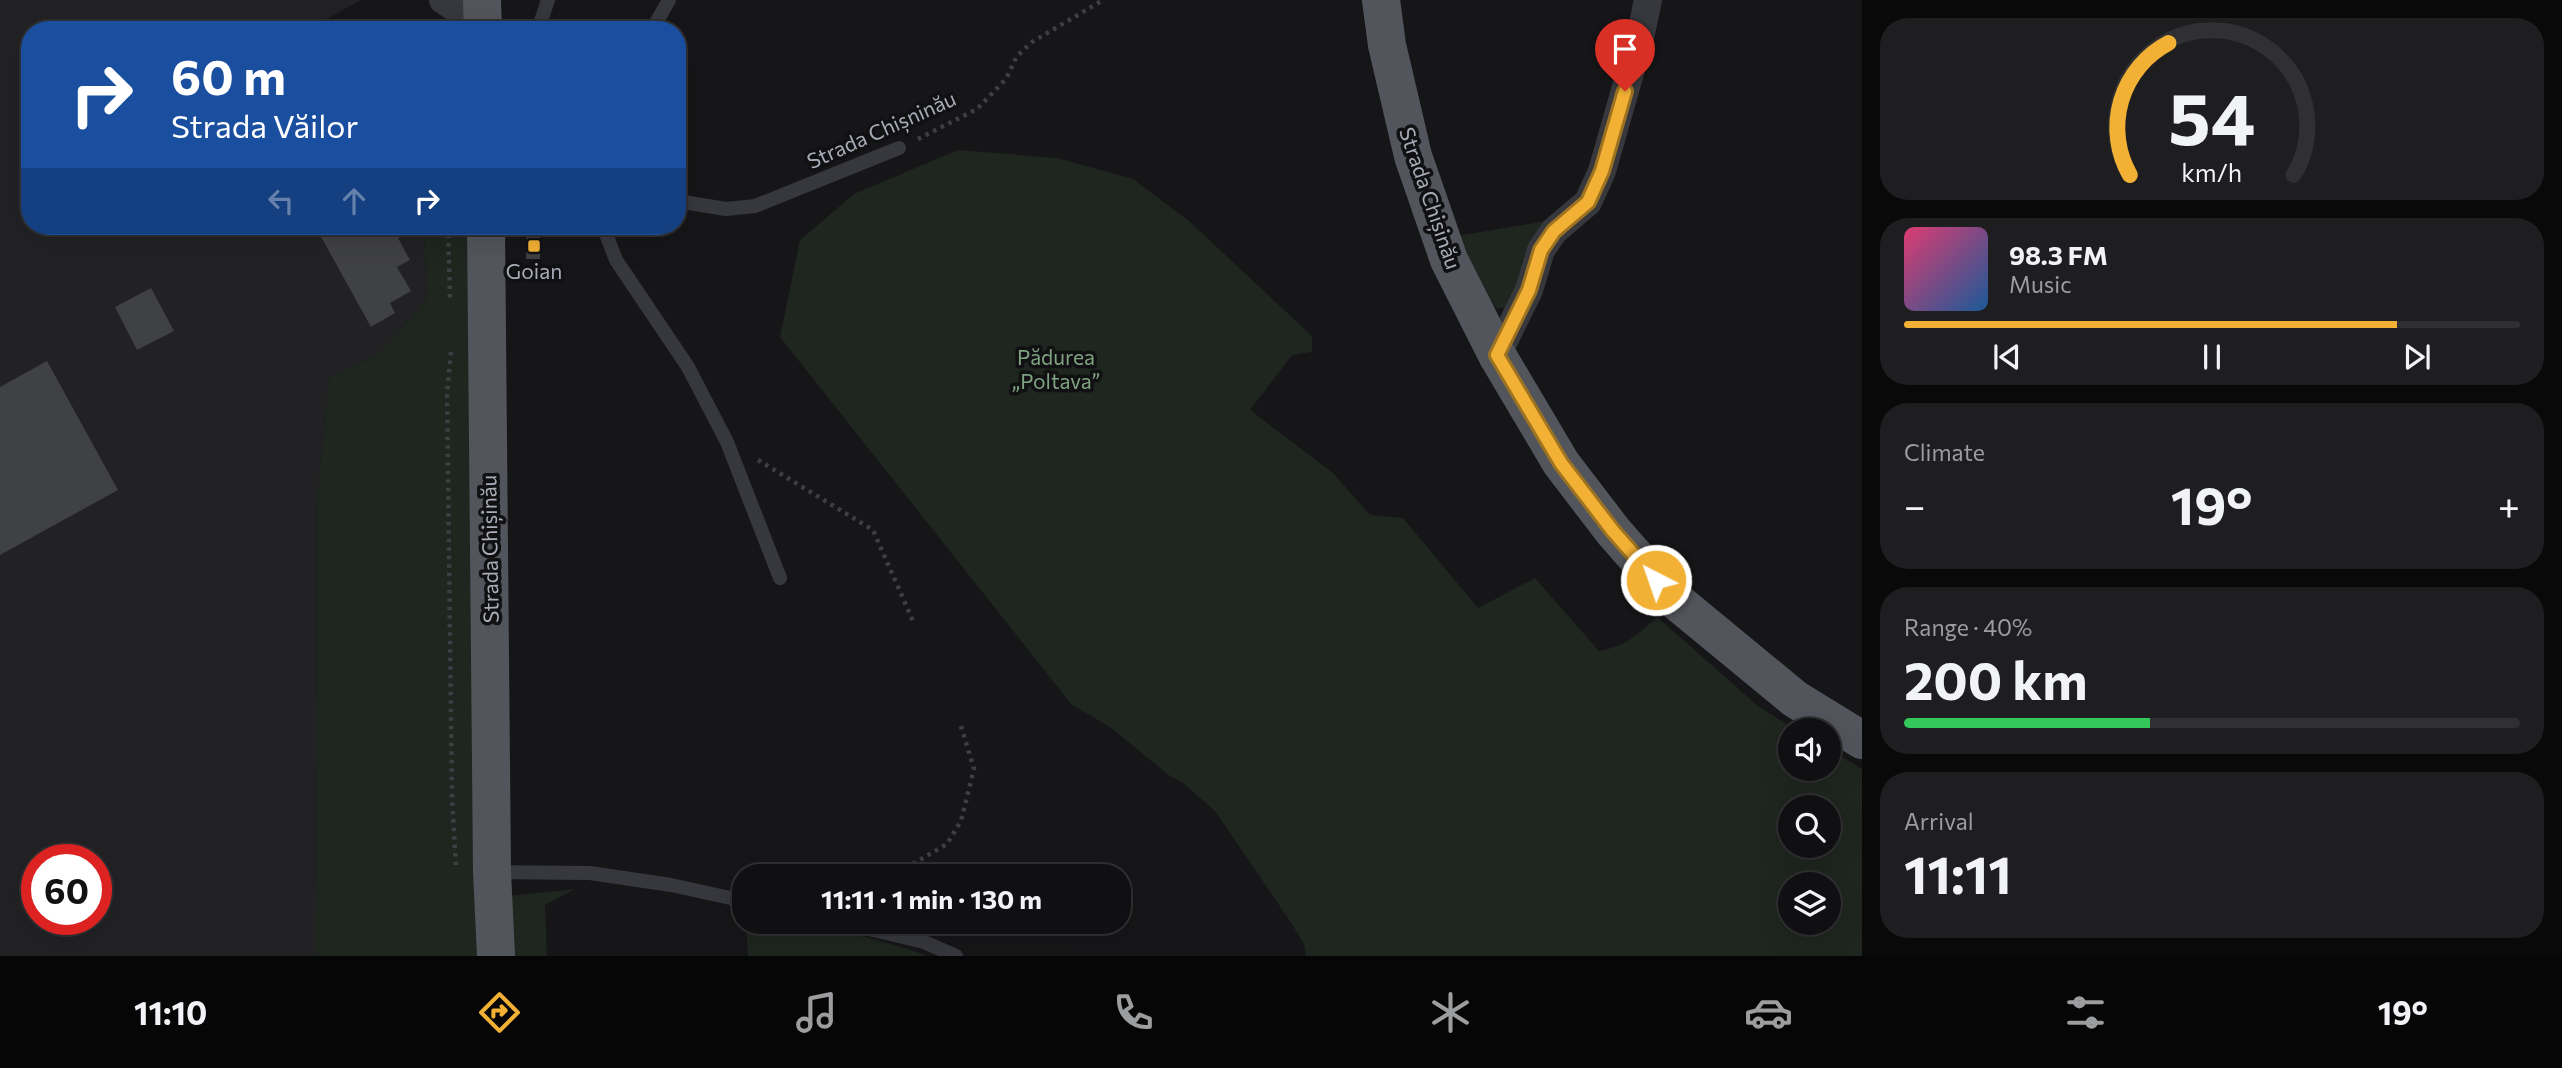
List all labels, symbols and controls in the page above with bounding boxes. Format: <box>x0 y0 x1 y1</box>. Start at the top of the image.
pin <box>1595 19 1655 91</box>
icon: arrive <box>1606 30 1644 68</box>
text: 60 m <box>171 45 286 105</box>
icon: right <box>56 49 147 140</box>
text: 54 <box>2168 71 2256 160</box>
street label: Strada Chișninău <box>803 85 960 175</box>
text: Strada Văilor <box>171 105 358 145</box>
street label: Strada Chișinău <box>1393 124 1467 273</box>
text: km/h <box>2182 157 2242 187</box>
icon: left <box>262 182 300 220</box>
icon: ahead <box>335 182 373 220</box>
icon: right <box>408 182 446 220</box>
marker: Goian <box>526 238 542 254</box>
text: 98.3 FM <box>2009 239 2108 270</box>
place label: Goian <box>506 258 562 283</box>
text: Music <box>2009 270 2072 298</box>
icon: previous <box>1988 338 2026 376</box>
icon: pause <box>2193 338 2231 376</box>
icon: next <box>2398 338 2436 376</box>
park label: Pădurea „Poltava” <box>1012 344 1100 393</box>
text: Climate <box>1904 438 1985 466</box>
text: 19° <box>2171 472 2252 536</box>
street label: Strada Chișinău <box>475 475 505 623</box>
text: − <box>1904 481 1926 528</box>
text: + <box>2498 481 2520 528</box>
position arrow <box>1619 543 1693 617</box>
text: Range · 40% <box>1904 613 2032 641</box>
text: 200 km <box>1904 647 2088 711</box>
map controls <box>1778 718 1841 935</box>
button: sound <box>1778 718 1841 781</box>
button: search <box>1778 795 1841 858</box>
text: Arrival <box>1904 807 1974 835</box>
text: 11:11 <box>1904 841 2012 905</box>
speed limit sign: 60 <box>21 844 112 935</box>
button: layers <box>1778 872 1841 935</box>
text: 11:11 · 1 min · 130 m <box>821 883 1042 914</box>
icon: directions <box>475 988 524 1037</box>
icon: music <box>792 988 841 1037</box>
icon: phone <box>1109 988 1158 1037</box>
icon: climate <box>1426 988 1475 1037</box>
icon: car <box>1744 988 1793 1037</box>
icon: filters <box>2061 988 2110 1037</box>
text: 11:10 <box>134 992 207 1032</box>
text: 19° <box>2378 992 2428 1032</box>

